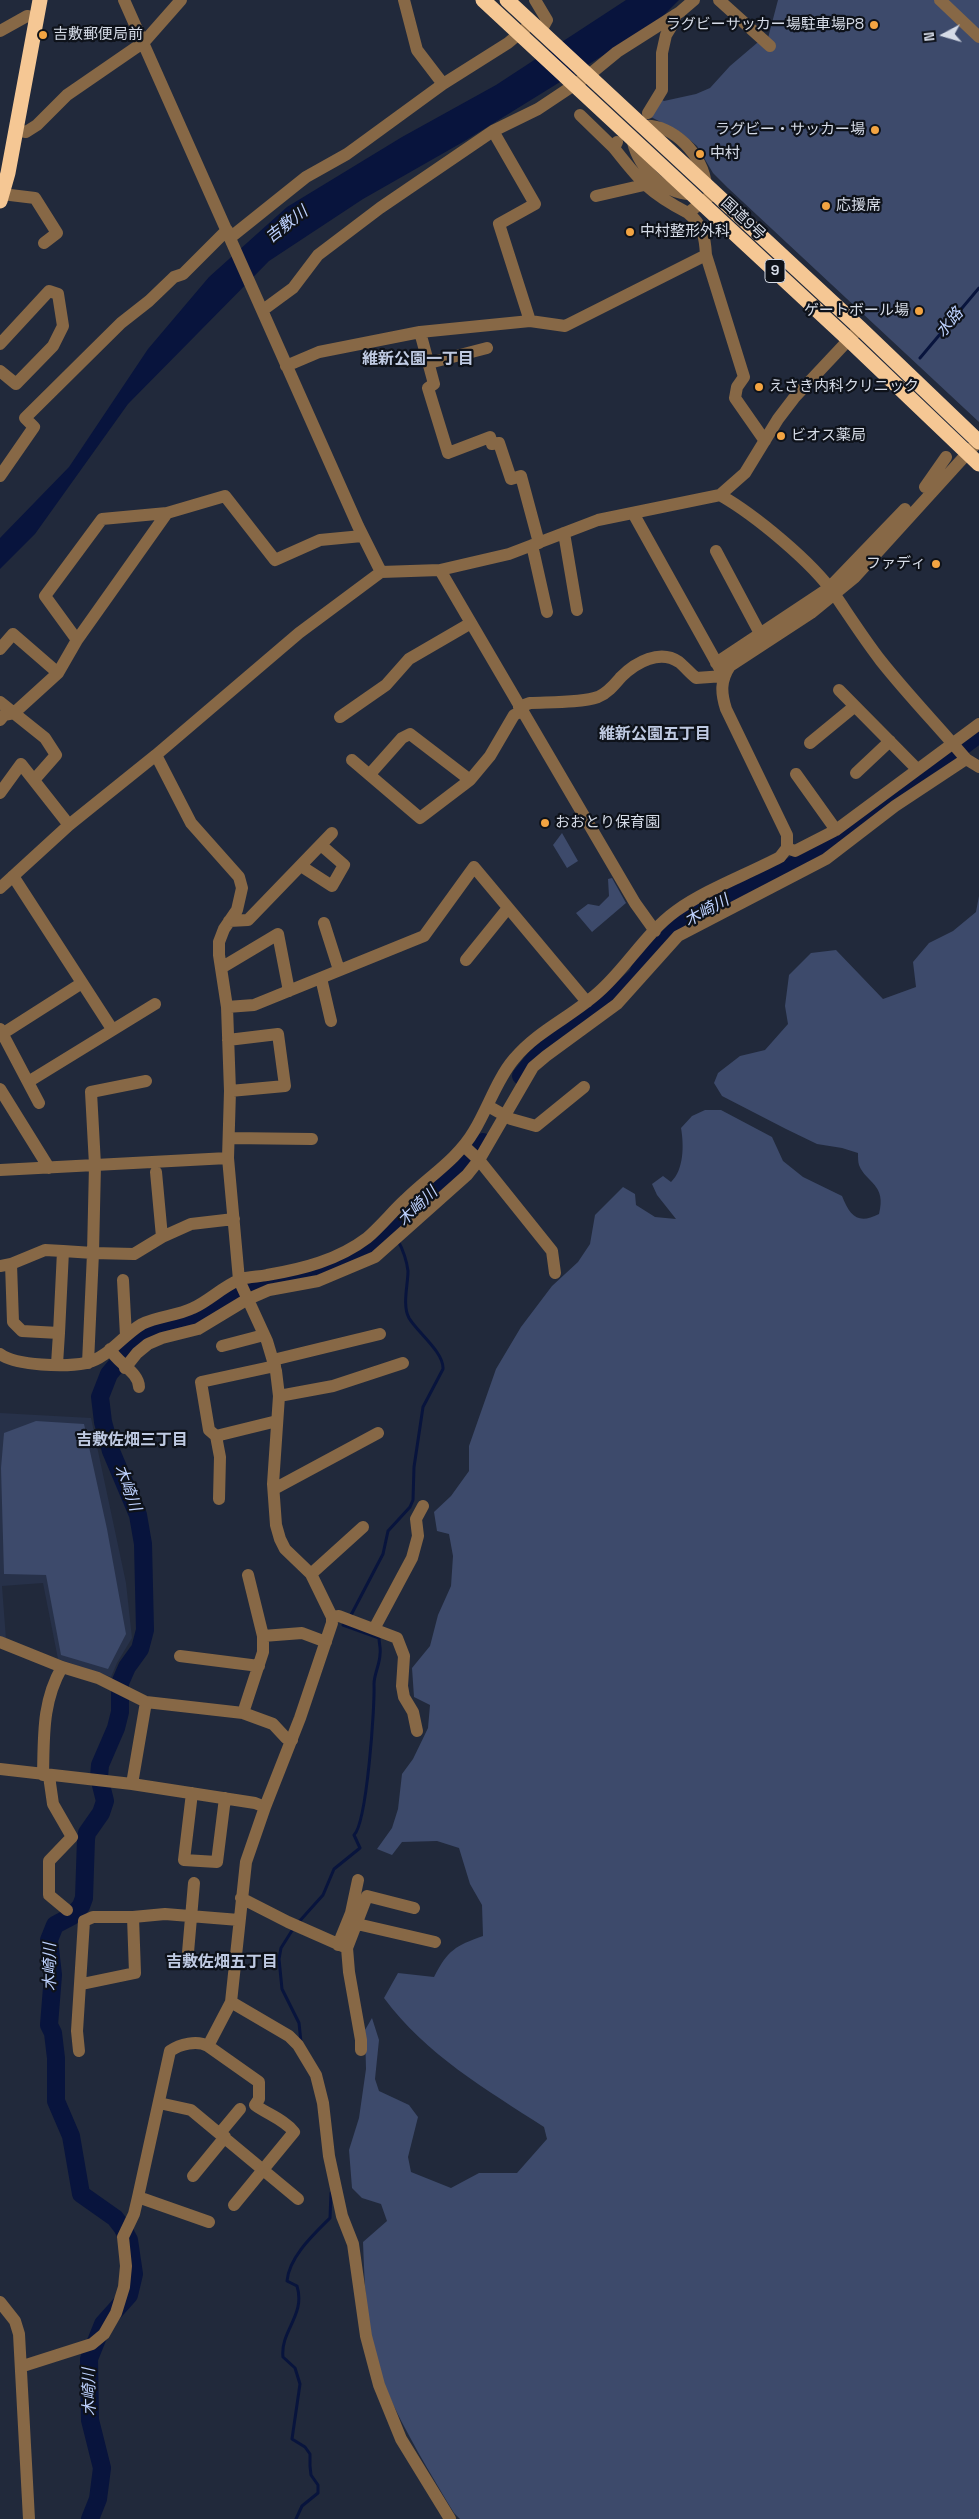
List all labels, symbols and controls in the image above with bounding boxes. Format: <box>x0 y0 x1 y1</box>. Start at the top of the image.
north arrow <box>919 10 969 60</box>
place label: ラグビーサッカー場駐車場P8 <box>666 16 864 34</box>
marker: ラグビーサッカー場駐車場P8 <box>868 19 880 31</box>
place label: 吉敷郵便局前 <box>53 26 143 44</box>
marker: 吉敷郵便局前 <box>37 29 49 41</box>
text: N <box>920 31 939 42</box>
place label: ラグビー・サッカー場 <box>715 121 865 139</box>
marker: ラグビー・サッカー場 <box>869 124 881 136</box>
place label: 中村 <box>710 145 740 163</box>
marker: 中村 <box>694 148 706 160</box>
street label: 国道9号 <box>717 194 769 244</box>
place label: 応援席 <box>836 197 881 215</box>
marker: 応援席 <box>820 200 832 212</box>
water label: 吉敷川 <box>262 203 312 247</box>
place label: 中村整形外科 <box>640 223 730 241</box>
marker: 中村整形外科 <box>624 226 636 238</box>
road number: 9 <box>765 260 785 282</box>
place label: ゲートボール場 <box>804 302 909 320</box>
marker: ゲートボール場 <box>913 305 925 317</box>
water label: 水路 <box>932 305 968 341</box>
district label: 維新公園一丁目 <box>362 350 474 370</box>
place label: えさき内科クリニック <box>769 378 919 396</box>
marker: えさき内科クリニック <box>753 381 765 393</box>
place label: ビオス薬局 <box>791 427 866 445</box>
marker: ビオス薬局 <box>775 430 787 442</box>
place label: ファディ <box>866 555 926 573</box>
marker: ファディ <box>930 558 942 570</box>
district label: 維新公園五丁目 <box>599 725 711 745</box>
place label: おおとり保育園 <box>555 814 660 832</box>
marker: おおとり保育園 <box>539 817 551 829</box>
water label: 木崎川 <box>681 891 733 931</box>
water label: 木崎川 <box>394 1183 442 1231</box>
district label: 吉敷佐畑三丁目 <box>76 1431 188 1451</box>
water label: 木崎川 <box>110 1462 144 1514</box>
water label: 木崎川 <box>41 1943 61 1991</box>
district label: 吉敷佐畑五丁目 <box>166 1953 278 1973</box>
water label: 木崎川 <box>80 2368 100 2416</box>

